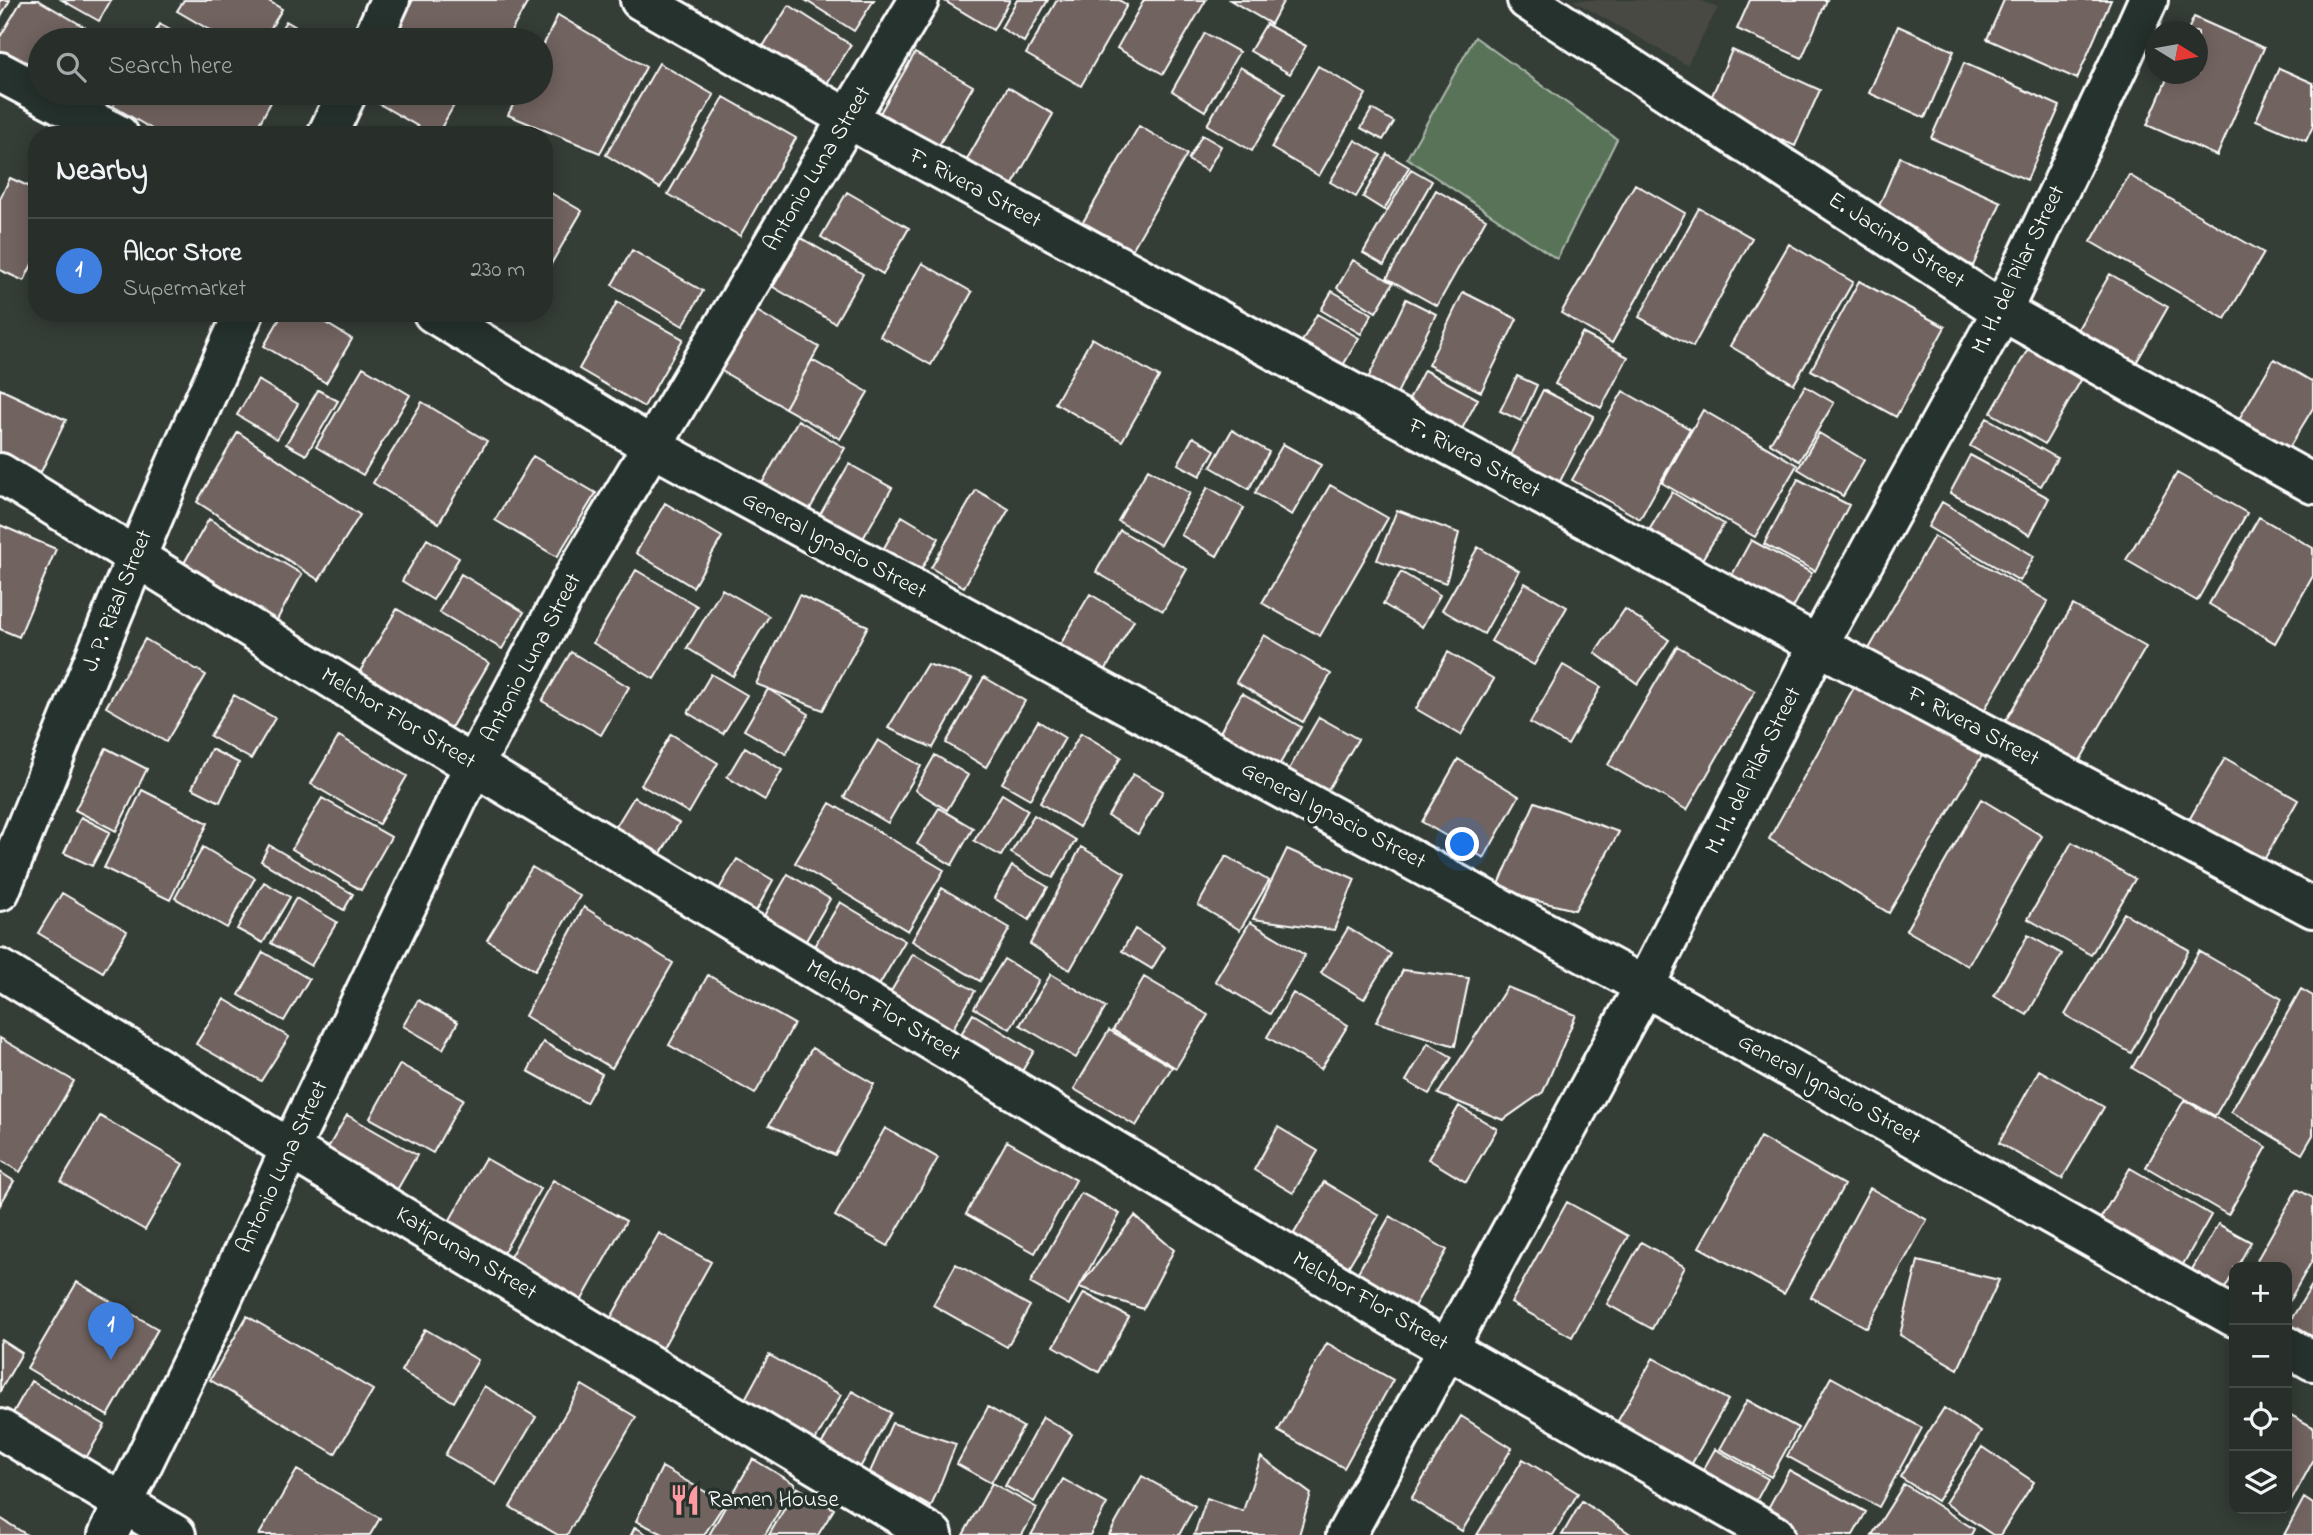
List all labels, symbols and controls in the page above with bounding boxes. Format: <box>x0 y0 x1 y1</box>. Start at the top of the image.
north arrow <box>2145 21 2208 84</box>
search box <box>28 28 553 105</box>
icon: search <box>52 48 90 86</box>
text: Search here <box>108 48 233 86</box>
street label: Antonio Luna Street <box>756 80 881 258</box>
street label: F. Rivera Street <box>902 140 1047 238</box>
text: Nearby <box>56 150 148 194</box>
street label: M. H. del Pilar Street <box>1964 180 2074 360</box>
street label: E. Jacinto Street <box>1821 184 1971 298</box>
text: Alcor Store <box>123 235 242 273</box>
text: 1 <box>75 254 83 287</box>
text: 230 m <box>471 254 525 287</box>
text: Supermarket <box>123 273 246 306</box>
street label: F. Rivera Street <box>1401 410 1546 508</box>
street label: General Ignacio Street <box>735 483 933 610</box>
street label: J. P. Rizal Street <box>75 525 162 677</box>
street label: Antonio Luna Street <box>473 567 591 749</box>
street label: Melchor Flor Street <box>314 660 482 779</box>
street label: F. Rivera Street <box>1900 678 2045 776</box>
street label: M. H. del Pilar Street <box>1697 681 1811 861</box>
street label: General Ignacio Street <box>1234 753 1432 880</box>
your location <box>1445 827 1479 861</box>
street label: Melchor Flor Street <box>799 952 967 1071</box>
street label: General Ignacio Street <box>1731 1026 1927 1155</box>
street label: Antonio Luna Street <box>228 1075 338 1259</box>
street label: Katipunan Street <box>389 1199 543 1309</box>
street label: Melchor Flor Street <box>1286 1244 1455 1360</box>
map controls <box>2229 1262 2292 1514</box>
button: + <box>2229 1262 2292 1325</box>
pin: 1 <box>88 1302 134 1360</box>
button: − <box>2229 1325 2292 1388</box>
button: locate <box>2229 1388 2292 1451</box>
button: layers <box>2229 1451 2292 1514</box>
restaurant icon: Ramen House <box>668 1483 702 1517</box>
place label: Ramen House <box>708 1484 839 1517</box>

